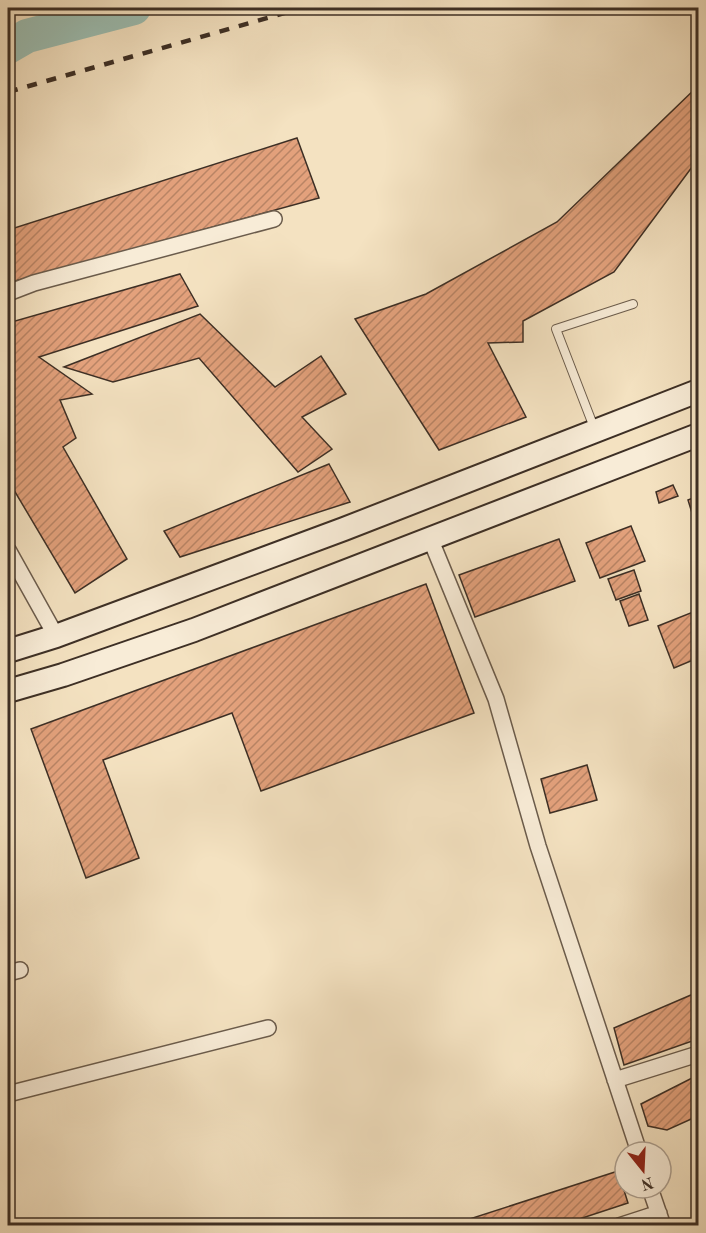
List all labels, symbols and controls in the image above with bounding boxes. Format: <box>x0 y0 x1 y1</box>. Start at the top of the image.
north arrow <box>613 1140 673 1200</box>
text: N <box>638 1173 655 1192</box>

